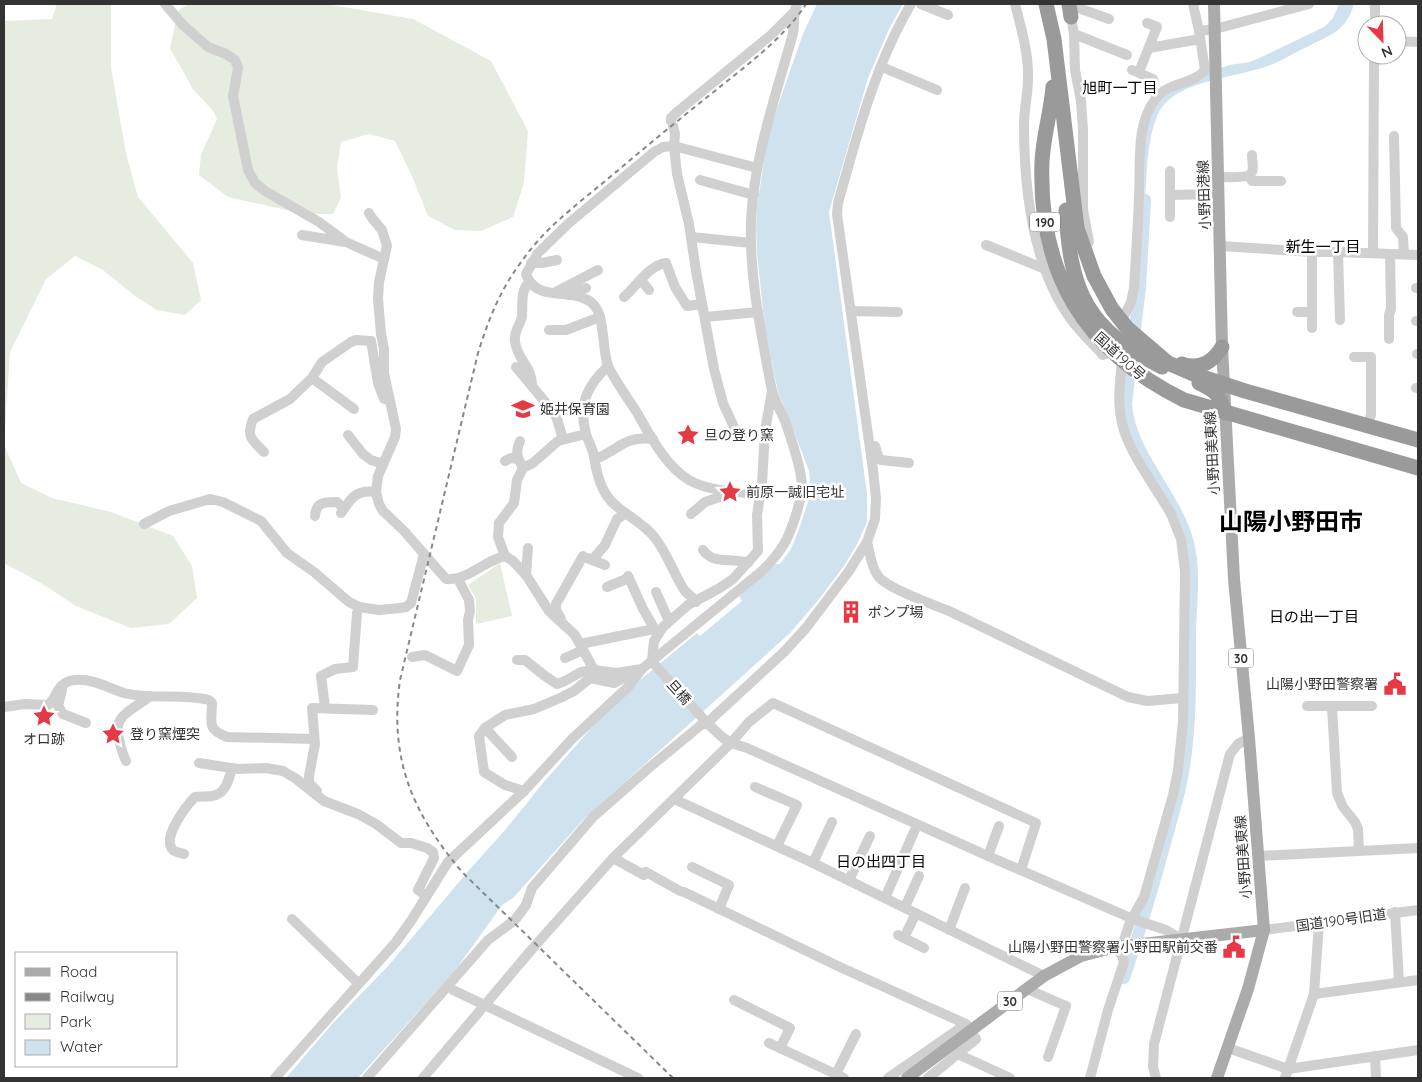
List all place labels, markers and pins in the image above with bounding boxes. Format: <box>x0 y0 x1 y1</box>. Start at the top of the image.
school or university icon: 姫井保育園 <box>510 396 536 422</box>
place label: 姫井保育園 <box>540 400 610 418</box>
place icon: 旦の登り窯 <box>675 422 701 448</box>
place label: 旦の登り窯 <box>704 426 774 444</box>
place icon: 前原一誠旧宅址 <box>717 479 743 505</box>
place label: 前原一誠旧宅址 <box>746 483 844 501</box>
building icon: ポンプ場 <box>838 599 864 625</box>
place label: ポンプ場 <box>868 603 924 621</box>
public building icon: 山陽小野田警察署 <box>1382 671 1408 697</box>
place label: 山陽小野田警察署 <box>1266 675 1378 693</box>
place icon: オロ跡 <box>31 703 57 729</box>
place icon: 登り窯煙突 <box>100 721 126 747</box>
place label: 登り窯煙突 <box>130 725 200 743</box>
place label: オロ跡 <box>23 730 65 748</box>
public building icon: 山陽小野田警察署小野田駅前交番 <box>1221 934 1247 960</box>
place label: 山陽小野田警察署小野田駅前交番 <box>1008 938 1218 956</box>

